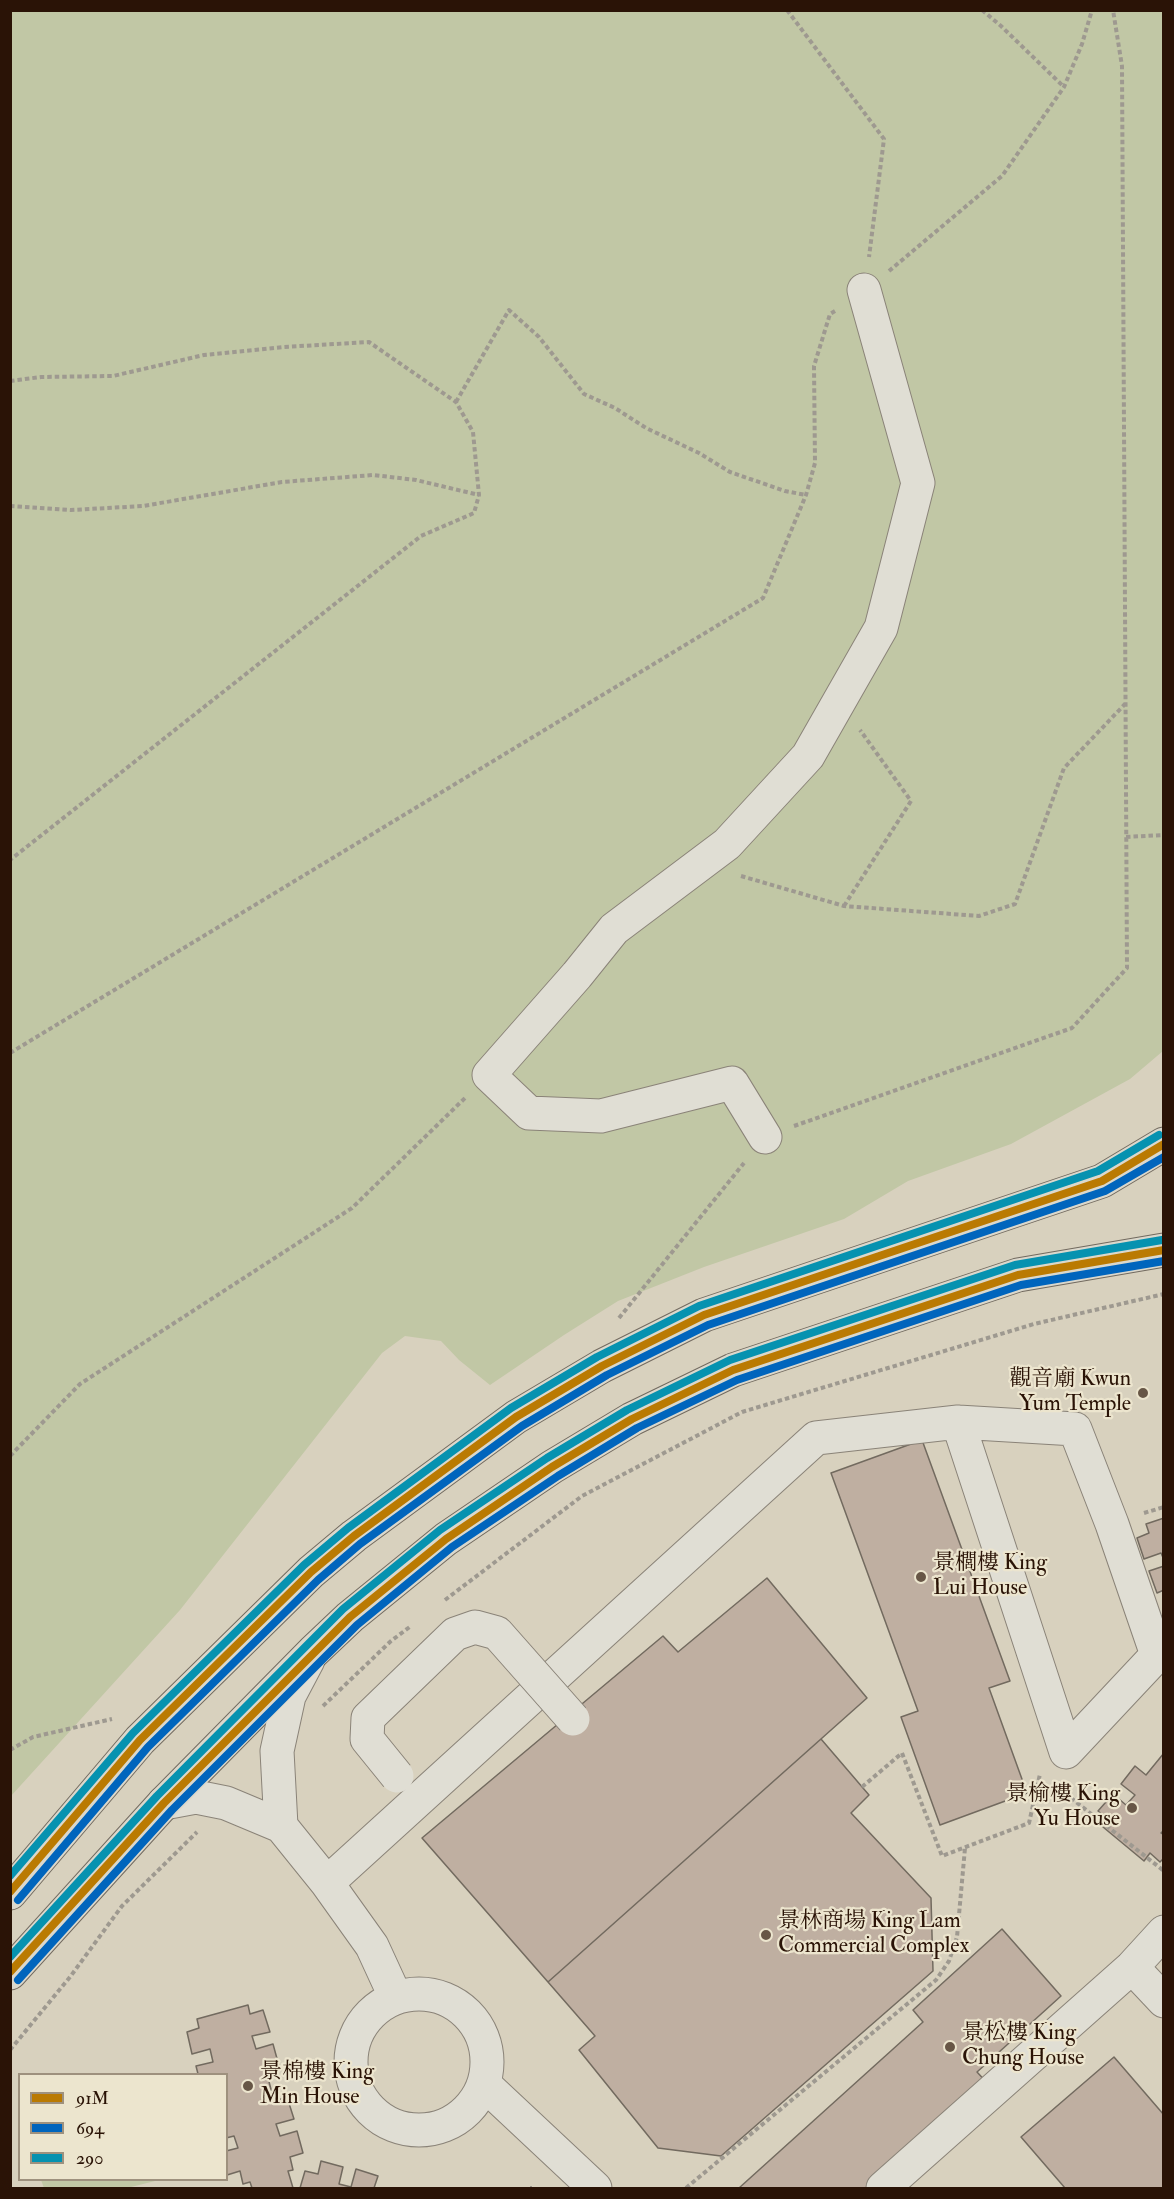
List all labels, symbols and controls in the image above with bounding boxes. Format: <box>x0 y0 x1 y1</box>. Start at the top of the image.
place label: 觀音廟 Kwun Yum Temple <box>1009 1367 1131 1418</box>
marker: 觀音廟 Kwun Yum Temple <box>1136 1386 1150 1400</box>
place label: 景櫚樓 King Lui House <box>933 1551 1047 1603</box>
marker: 景櫚樓 King Lui House <box>914 1570 928 1584</box>
place label: 景榆樓 King Yu House <box>1006 1782 1120 1834</box>
marker: 景榆樓 King Yu House <box>1125 1801 1139 1815</box>
place label: 景林商場 King Lam Commercial Complex <box>778 1909 969 1960</box>
marker: 景林商場 King Lam Commercial Complex <box>759 1928 773 1942</box>
place label: 景松樓 King Chung House <box>962 2021 1084 2072</box>
marker: 景松樓 King Chung House <box>943 2040 957 2054</box>
place label: 景棉樓 King Min House <box>260 2060 374 2112</box>
legend <box>18 2073 228 2181</box>
marker: 景棉樓 King Min House <box>241 2079 255 2093</box>
text: 91M <box>76 2087 109 2110</box>
text: 694 <box>76 2117 104 2140</box>
text: 290 <box>76 2147 104 2170</box>

